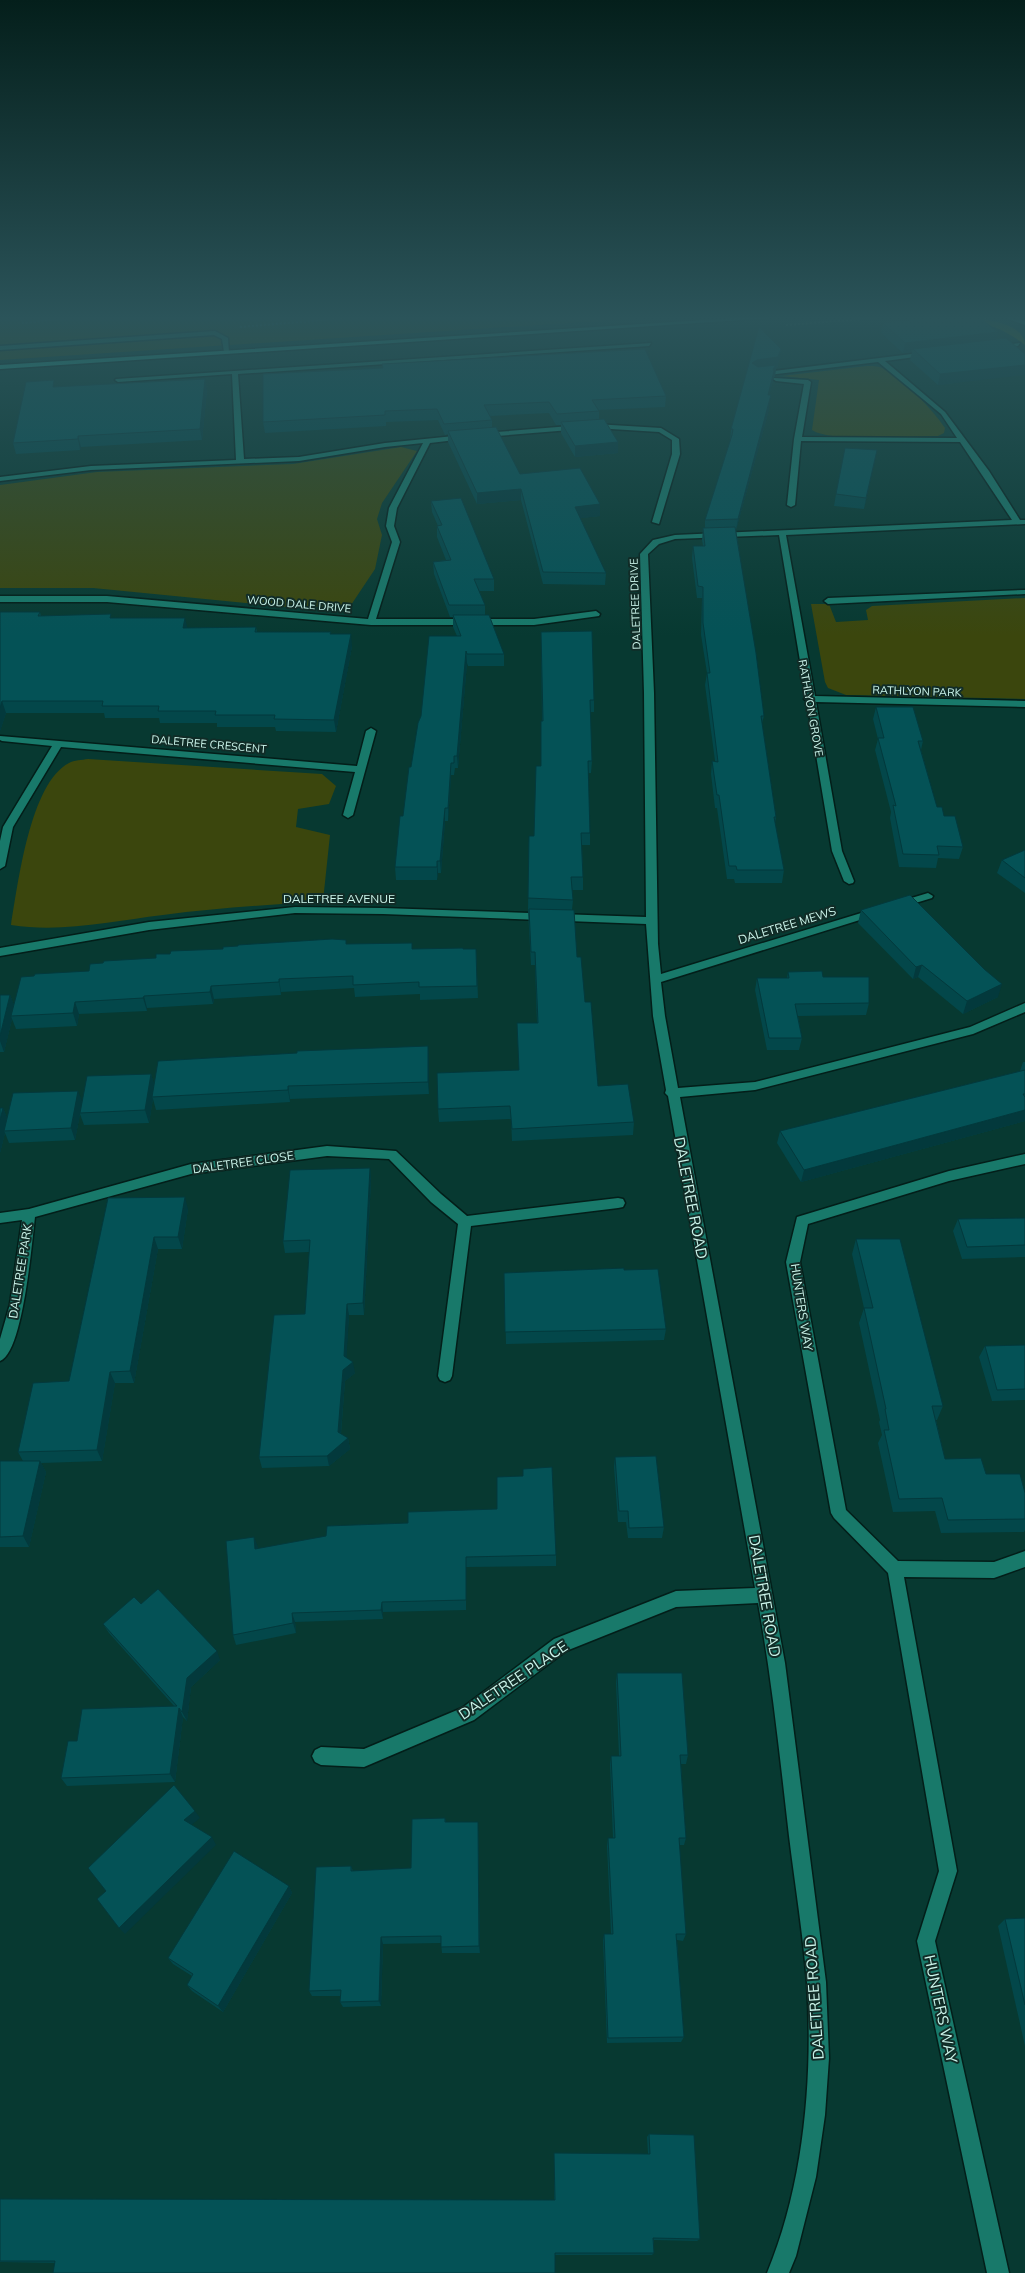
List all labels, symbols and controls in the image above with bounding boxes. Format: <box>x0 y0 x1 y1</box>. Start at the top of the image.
street label: DALETREE DRIVE <box>626 558 644 650</box>
street label: WOOD DALE DRIVE <box>246 592 352 616</box>
street label: RATHLYON GROVE <box>796 658 826 758</box>
street label: RATHLYON PARK <box>872 682 963 700</box>
street label: DALETREE CRESCENT <box>151 732 268 756</box>
street label: DALETREE AVENUE <box>283 891 395 906</box>
street label: DALETREE MEWS <box>736 903 838 947</box>
street label: DALETREE ROAD <box>670 1135 712 1261</box>
street label: DALETREE CLOSE <box>191 1147 295 1177</box>
street label: DALETREE PARK <box>5 1222 35 1319</box>
street label: HUNTERS WAY <box>788 1262 816 1352</box>
street label: DALETREE ROAD <box>745 1533 785 1659</box>
street label: DALETREE PLACE <box>455 1636 571 1723</box>
street label: DALETREE ROAD <box>800 1936 828 2060</box>
street label: HUNTERS WAY <box>920 1953 962 2066</box>

